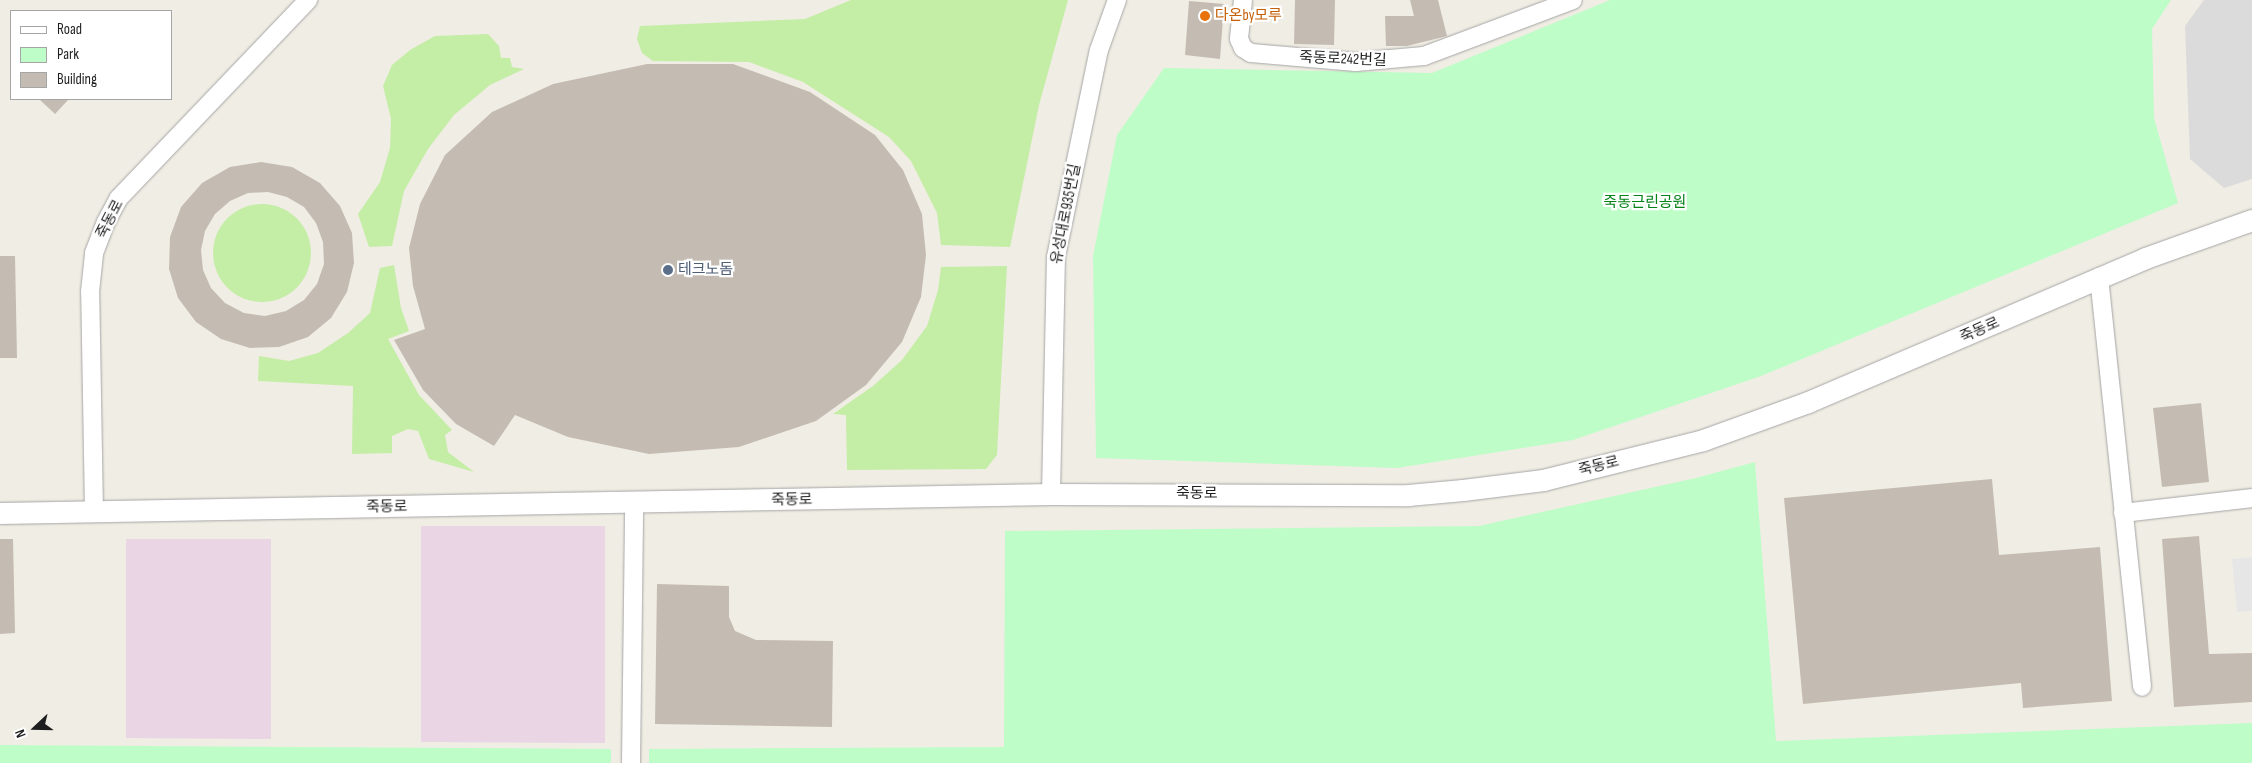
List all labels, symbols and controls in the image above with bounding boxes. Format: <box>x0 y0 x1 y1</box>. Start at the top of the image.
place label: 다온by모루 <box>1215 7 1282 25</box>
legend <box>10 10 172 100</box>
marker: 다온by모루 <box>1199 10 1211 22</box>
text: Road <box>57 20 82 39</box>
text: Park <box>57 45 79 64</box>
street label: 죽동로242번길 <box>1299 48 1387 70</box>
text: Building <box>57 70 97 89</box>
street label: 유성대로935번길 <box>1047 162 1085 266</box>
park label: 죽동근린공원 <box>1604 194 1686 212</box>
street label: 죽동로 <box>93 196 127 242</box>
place label: 테크노돔 <box>678 261 733 279</box>
marker: 테크노돔 <box>662 264 674 276</box>
street label: 죽동로 <box>1957 313 2003 347</box>
street label: 죽동로 <box>1577 452 1621 480</box>
street label: 죽동로 <box>1176 485 1218 503</box>
street label: 죽동로 <box>771 491 813 509</box>
street label: 죽동로 <box>366 498 408 516</box>
north arrow <box>10 703 60 753</box>
text: N <box>11 727 30 740</box>

